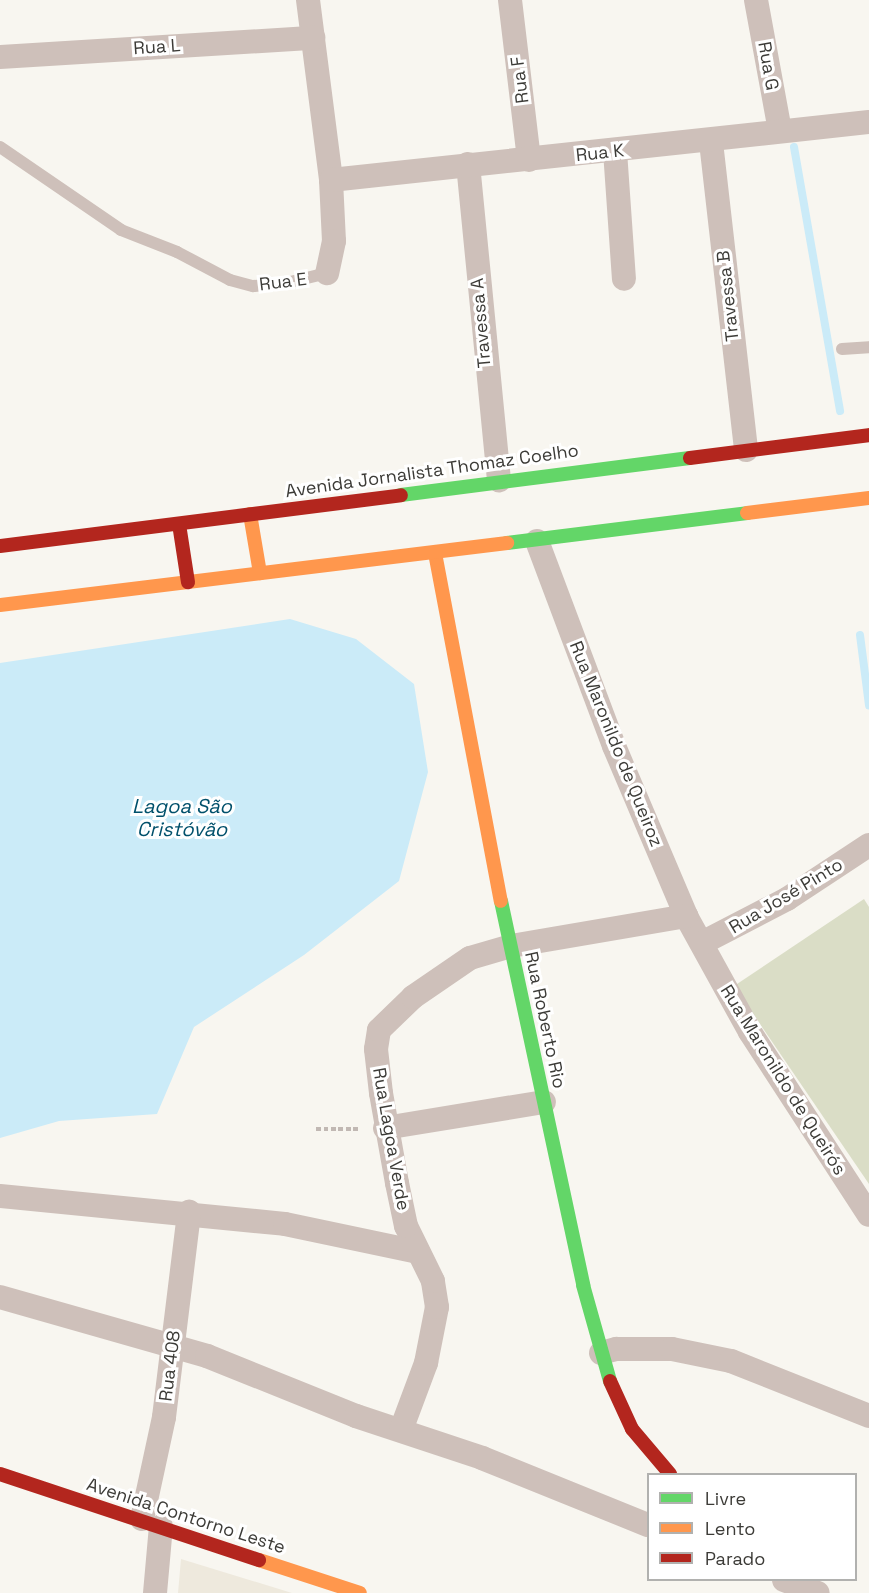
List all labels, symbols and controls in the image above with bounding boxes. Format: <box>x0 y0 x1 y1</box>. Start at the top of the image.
street label: Rua L <box>133 35 181 59</box>
street label: Rua G <box>753 40 783 92</box>
street label: Rua F <box>506 55 534 105</box>
street label: Rua K <box>575 140 625 166</box>
street label: Travessa B <box>712 249 744 343</box>
street label: Rua E <box>258 268 308 296</box>
street label: Travessa A <box>466 277 496 369</box>
street label: Avenida Jornalista Thomaz Coelho <box>284 440 580 502</box>
street label: Rua Maronildo de Queiroz <box>565 638 667 850</box>
water label: Lagoa São Cristóvão <box>132 795 232 842</box>
street label: Rua José Pinto <box>725 854 847 938</box>
street label: Rua Roberto Rio <box>520 950 570 1090</box>
street label: Rua Maronildo de Queirós <box>716 981 850 1179</box>
street label: Rua Lagoa Verde <box>368 1066 414 1212</box>
street label: Rua 408 <box>155 1329 185 1403</box>
legend <box>647 1473 857 1581</box>
street label: Avenida Contorno Leste <box>84 1474 288 1558</box>
text: Livre <box>705 1487 746 1510</box>
text: Lento <box>705 1517 755 1540</box>
text: Parado <box>705 1547 765 1570</box>

